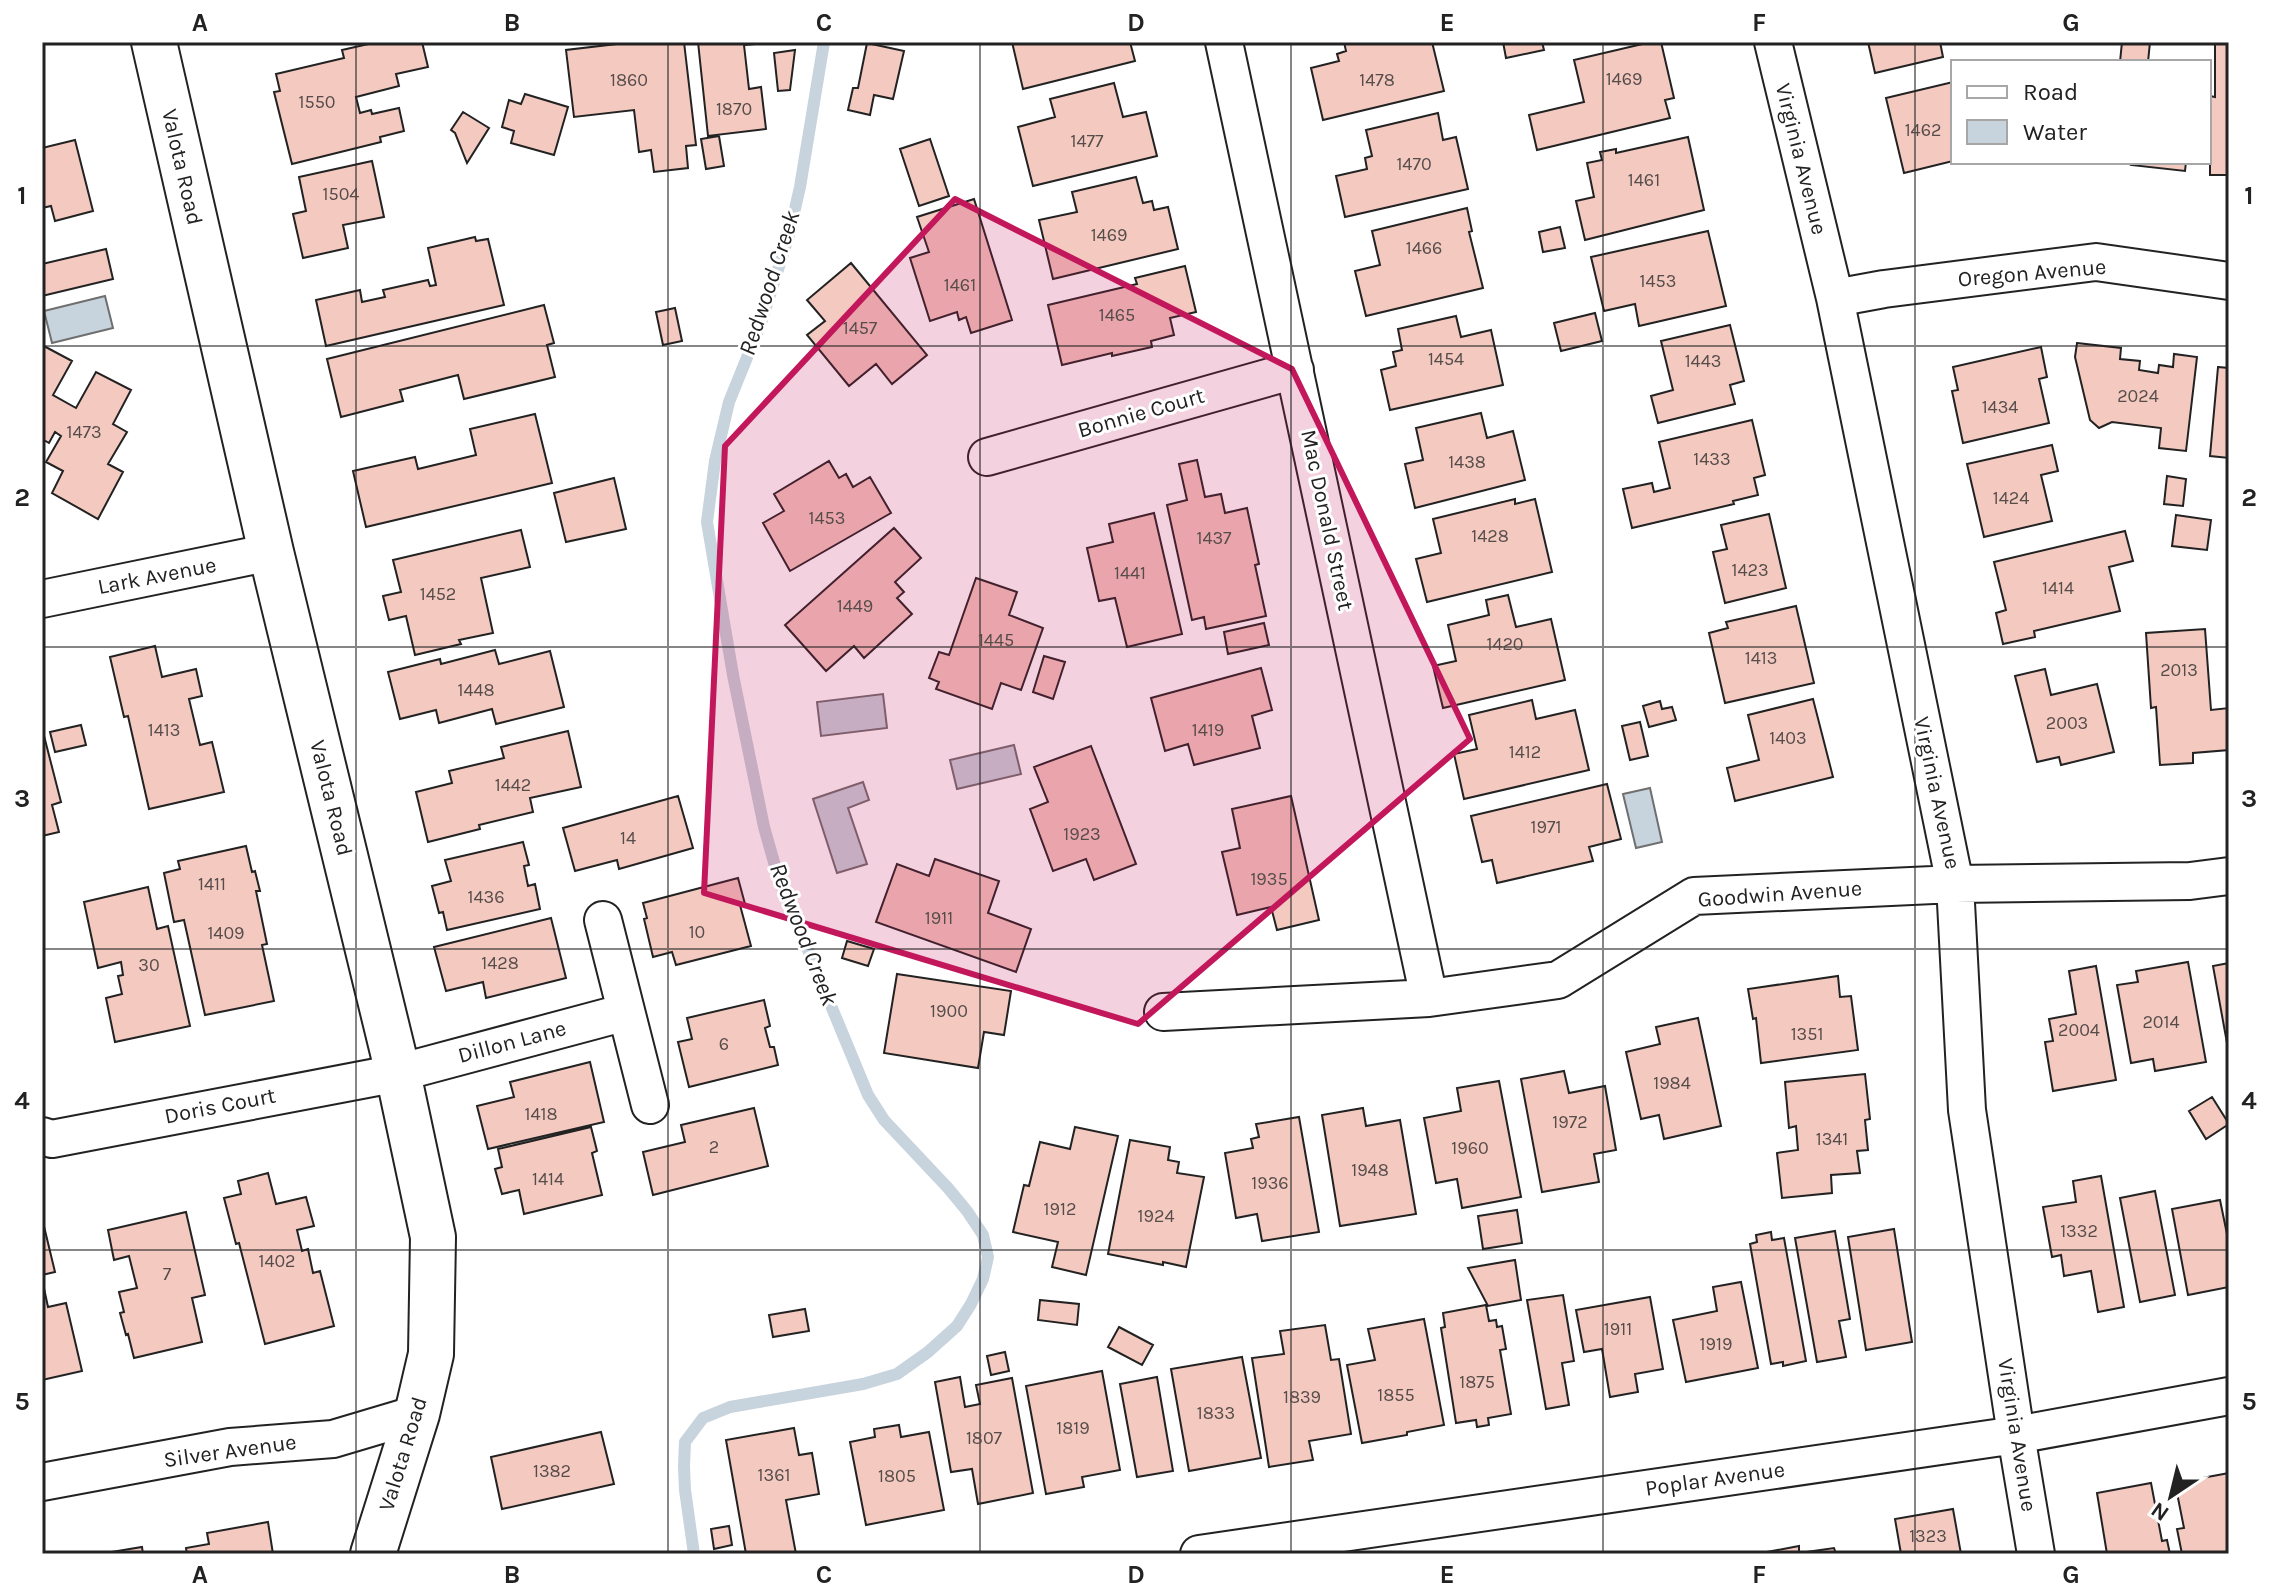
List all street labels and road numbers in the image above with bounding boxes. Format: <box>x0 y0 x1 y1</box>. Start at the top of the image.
street label: Virginia Avenue <box>1770 81 1832 237</box>
street label: Valota Road <box>156 106 208 228</box>
street label: Oregon Avenue <box>1957 254 2107 292</box>
street label: Bonnie Court <box>1075 383 1207 443</box>
street label: Mac Donald Street <box>1295 427 1359 613</box>
street label: Lark Avenue <box>95 552 219 600</box>
street label: Virginia Avenue <box>1908 714 1966 872</box>
street label: Valota Road <box>304 738 358 858</box>
street label: Goodwin Avenue <box>1697 875 1863 913</box>
street label: Dillon Lane <box>455 1015 569 1069</box>
street label: Doris Court <box>162 1082 278 1130</box>
street label: Virginia Avenue <box>1992 1356 2042 1514</box>
street label: Valota Road <box>373 1394 433 1514</box>
street label: Silver Avenue <box>162 1429 298 1473</box>
street label: Poplar Avenue <box>1643 1456 1787 1502</box>

